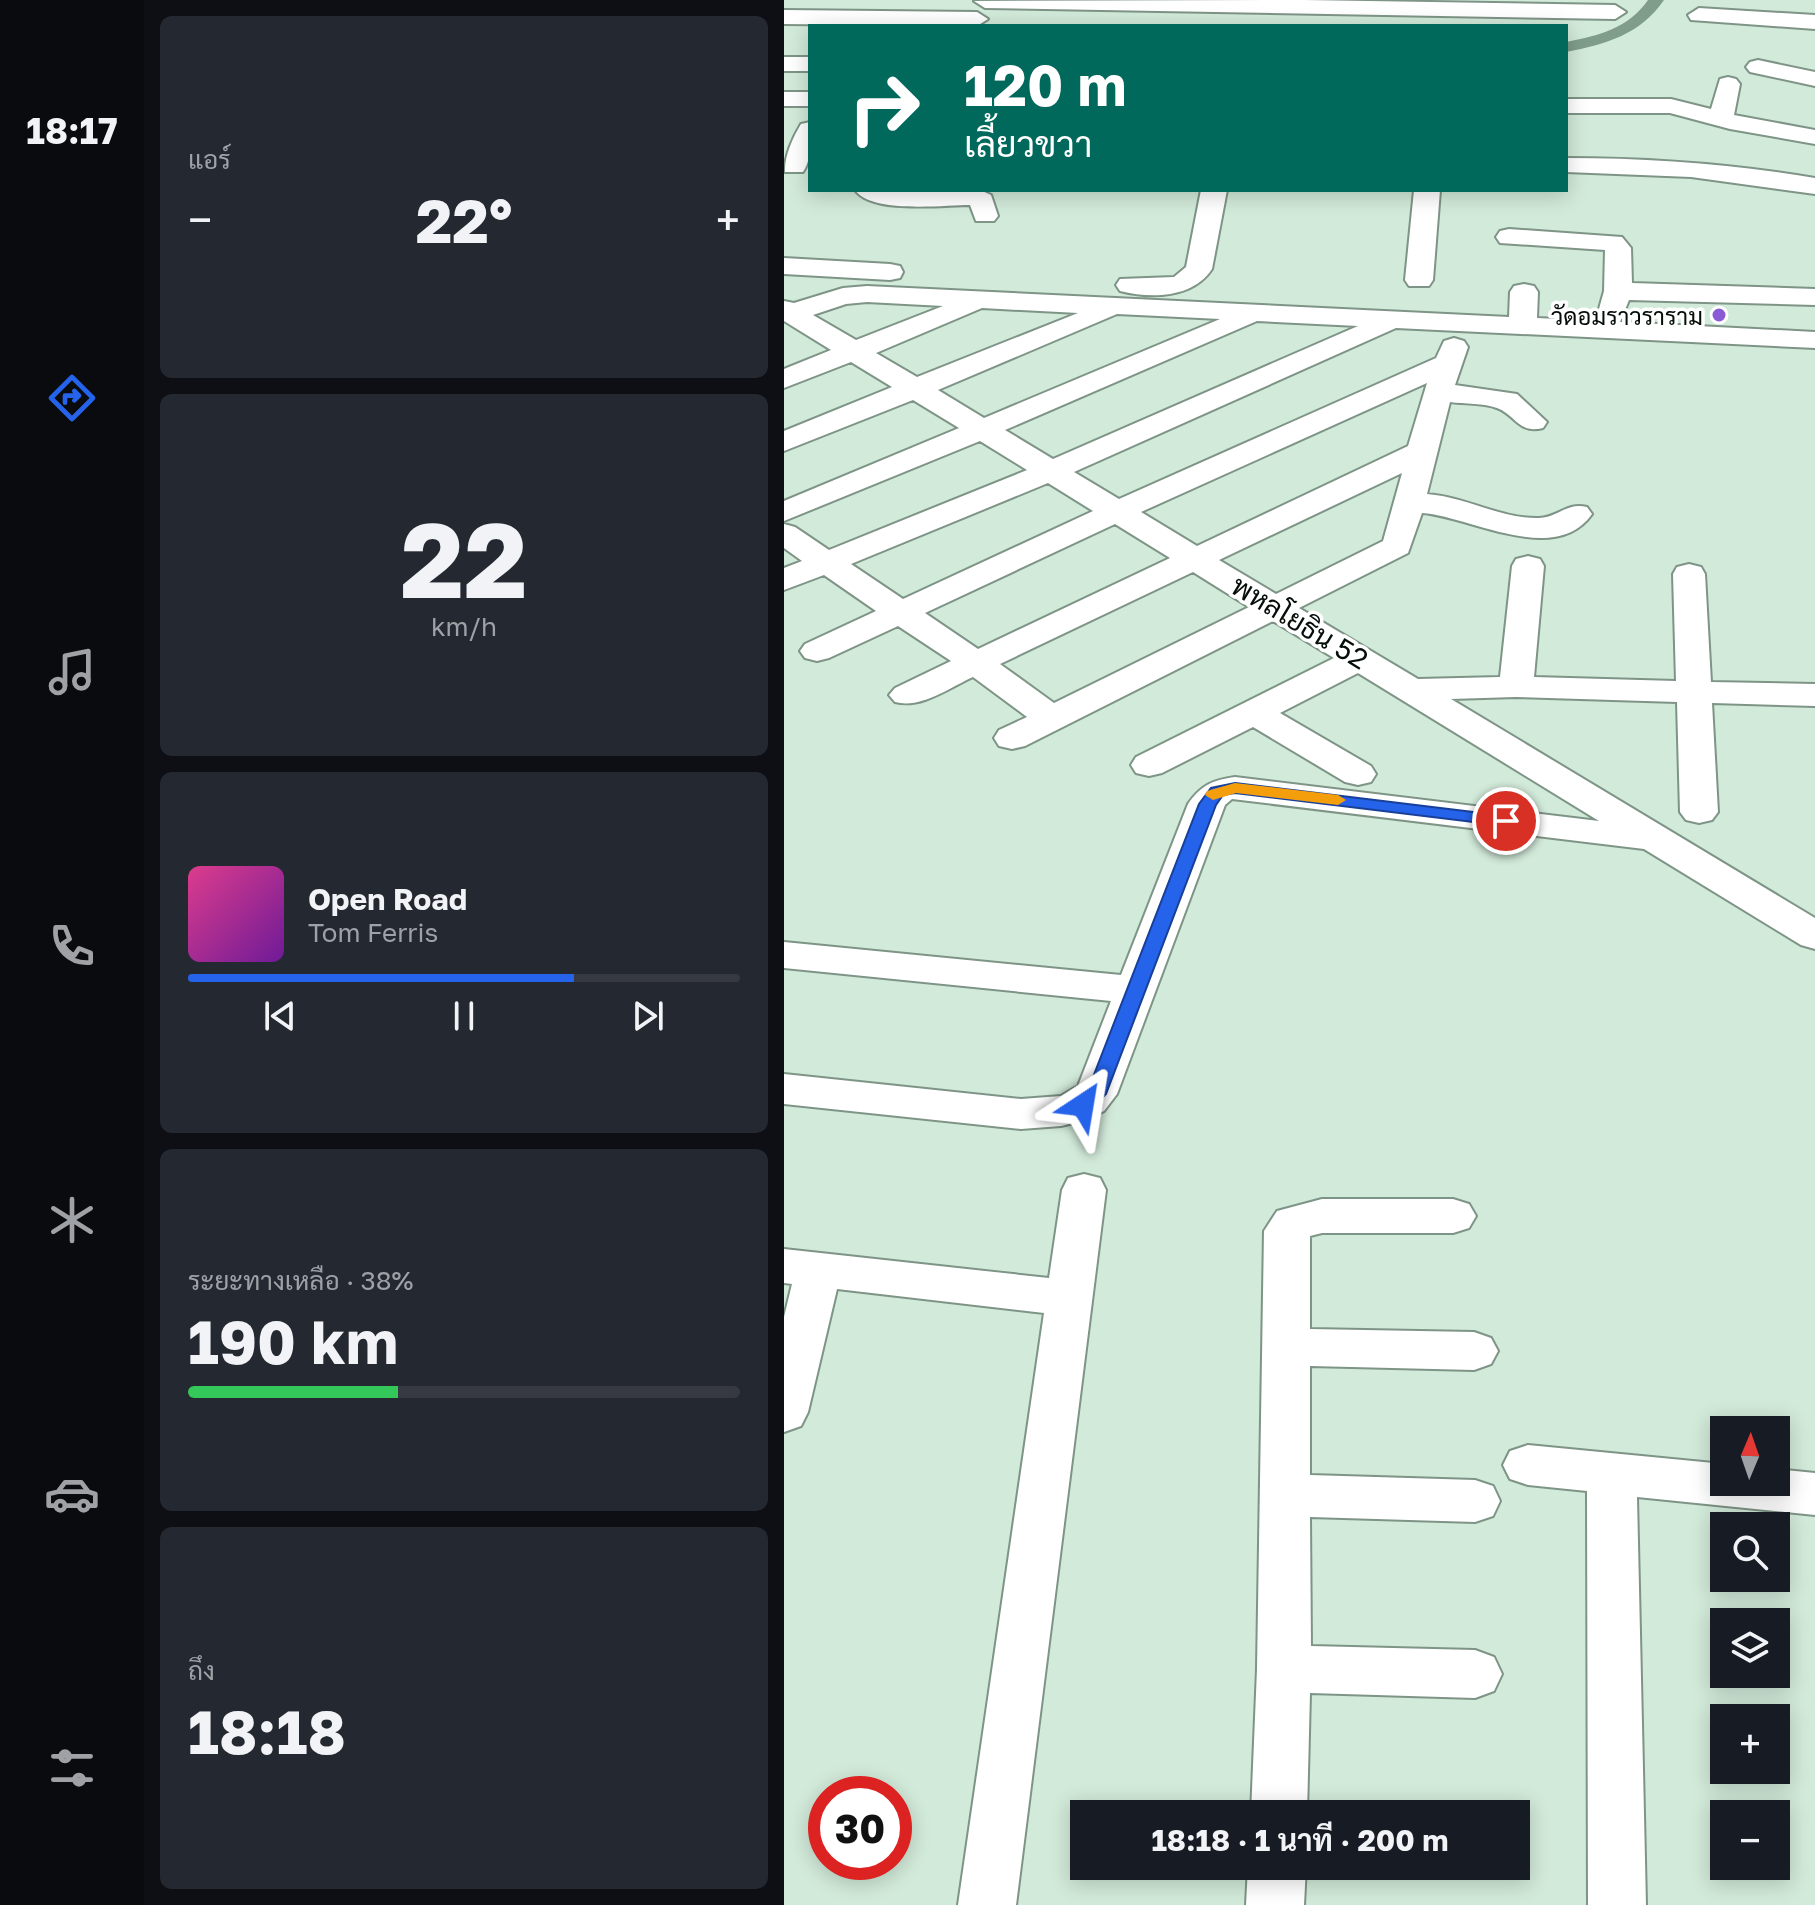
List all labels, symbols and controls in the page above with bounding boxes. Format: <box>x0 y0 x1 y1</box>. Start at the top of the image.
text: 120 m <box>964 51 1126 118</box>
icon: right <box>832 56 936 160</box>
text: 18:17 <box>26 109 118 152</box>
text: เลี้ยวขวา <box>964 122 1092 165</box>
text: แอร์ <box>188 144 231 175</box>
text: 22° <box>416 184 512 256</box>
text: − <box>188 193 212 246</box>
text: + <box>716 193 740 246</box>
place label: วัดอมราวราราม <box>1551 301 1703 330</box>
marker: วัดอมราวราราม <box>1710 306 1728 324</box>
icon: directions <box>44 370 100 426</box>
text: 22 <box>401 496 527 621</box>
street label: พหลโยธิน 52 <box>1226 567 1375 676</box>
text: km/h <box>431 611 497 642</box>
icon: music <box>44 644 100 700</box>
pin <box>1472 787 1540 855</box>
icon: arrive <box>1484 799 1528 843</box>
text: Open Road <box>308 881 467 917</box>
text: Tom Ferris <box>308 917 438 948</box>
icon: phone <box>44 918 100 974</box>
icon: previous <box>258 994 302 1038</box>
icon: pause <box>442 994 486 1038</box>
icon: next <box>626 994 670 1038</box>
position arrow <box>1041 1063 1125 1147</box>
icon: climate <box>44 1192 100 1248</box>
text: ระยะทางเหลือ · 38% <box>188 1265 413 1296</box>
text: 190 km <box>188 1305 398 1377</box>
north arrow <box>1710 1416 1790 1496</box>
map controls <box>1710 1416 1790 1880</box>
icon: car <box>44 1466 100 1522</box>
button: search <box>1710 1512 1790 1592</box>
button: layers <box>1710 1608 1790 1688</box>
text: ถึง <box>188 1655 215 1686</box>
text: 18:18 <box>188 1695 346 1767</box>
button: + <box>1710 1704 1790 1784</box>
icon: filters <box>44 1740 100 1796</box>
speed limit sign: 30 <box>808 1776 912 1880</box>
button: − <box>1710 1800 1790 1880</box>
text: 18:18 · 1 นาที · 200 m <box>1151 1822 1449 1858</box>

